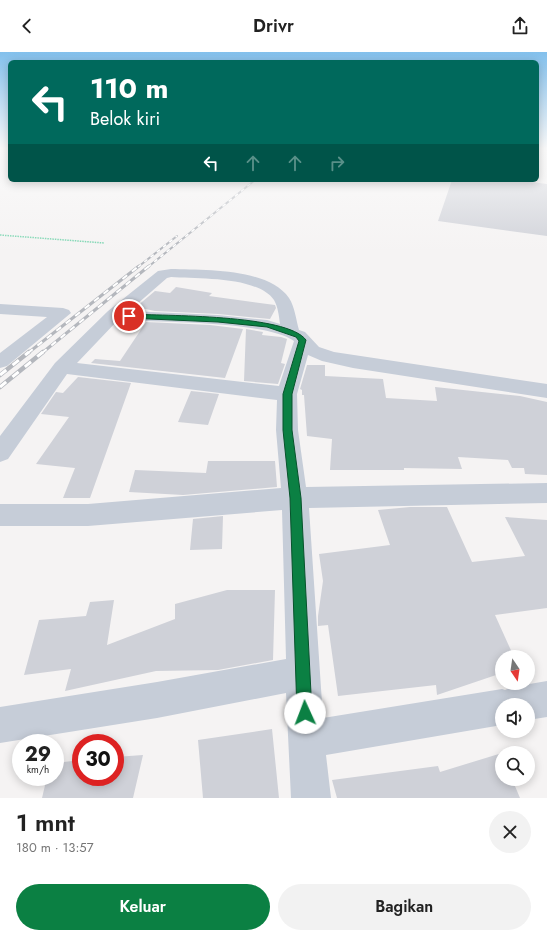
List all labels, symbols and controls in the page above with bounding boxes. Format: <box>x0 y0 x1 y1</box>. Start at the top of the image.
text: Drivr <box>253 13 294 39</box>
icon: back <box>16 15 38 37</box>
icon: share <box>509 15 531 37</box>
text: 110 m <box>90 68 168 109</box>
icon: left <box>24 76 76 128</box>
text: Belok kiri <box>90 106 160 132</box>
icon: left <box>200 152 222 174</box>
icon: ahead <box>242 152 264 174</box>
icon: ahead <box>284 152 306 174</box>
icon: right <box>326 152 348 174</box>
pin <box>112 299 146 333</box>
icon: arrive <box>118 305 140 327</box>
north arrow <box>495 650 535 690</box>
map controls <box>495 650 535 786</box>
position arrow <box>284 692 326 734</box>
button: sound <box>495 698 535 738</box>
speed limit sign: 30 <box>72 734 124 786</box>
text: 29 <box>25 740 51 769</box>
button: search <box>495 746 535 786</box>
text: km/h <box>27 762 49 777</box>
text: 1 mnt <box>16 805 75 840</box>
button: close <box>489 811 531 853</box>
text: 180 m · 13:57 <box>16 838 94 857</box>
button: Keluar <box>16 884 270 930</box>
button: Bagikan <box>278 884 531 930</box>

